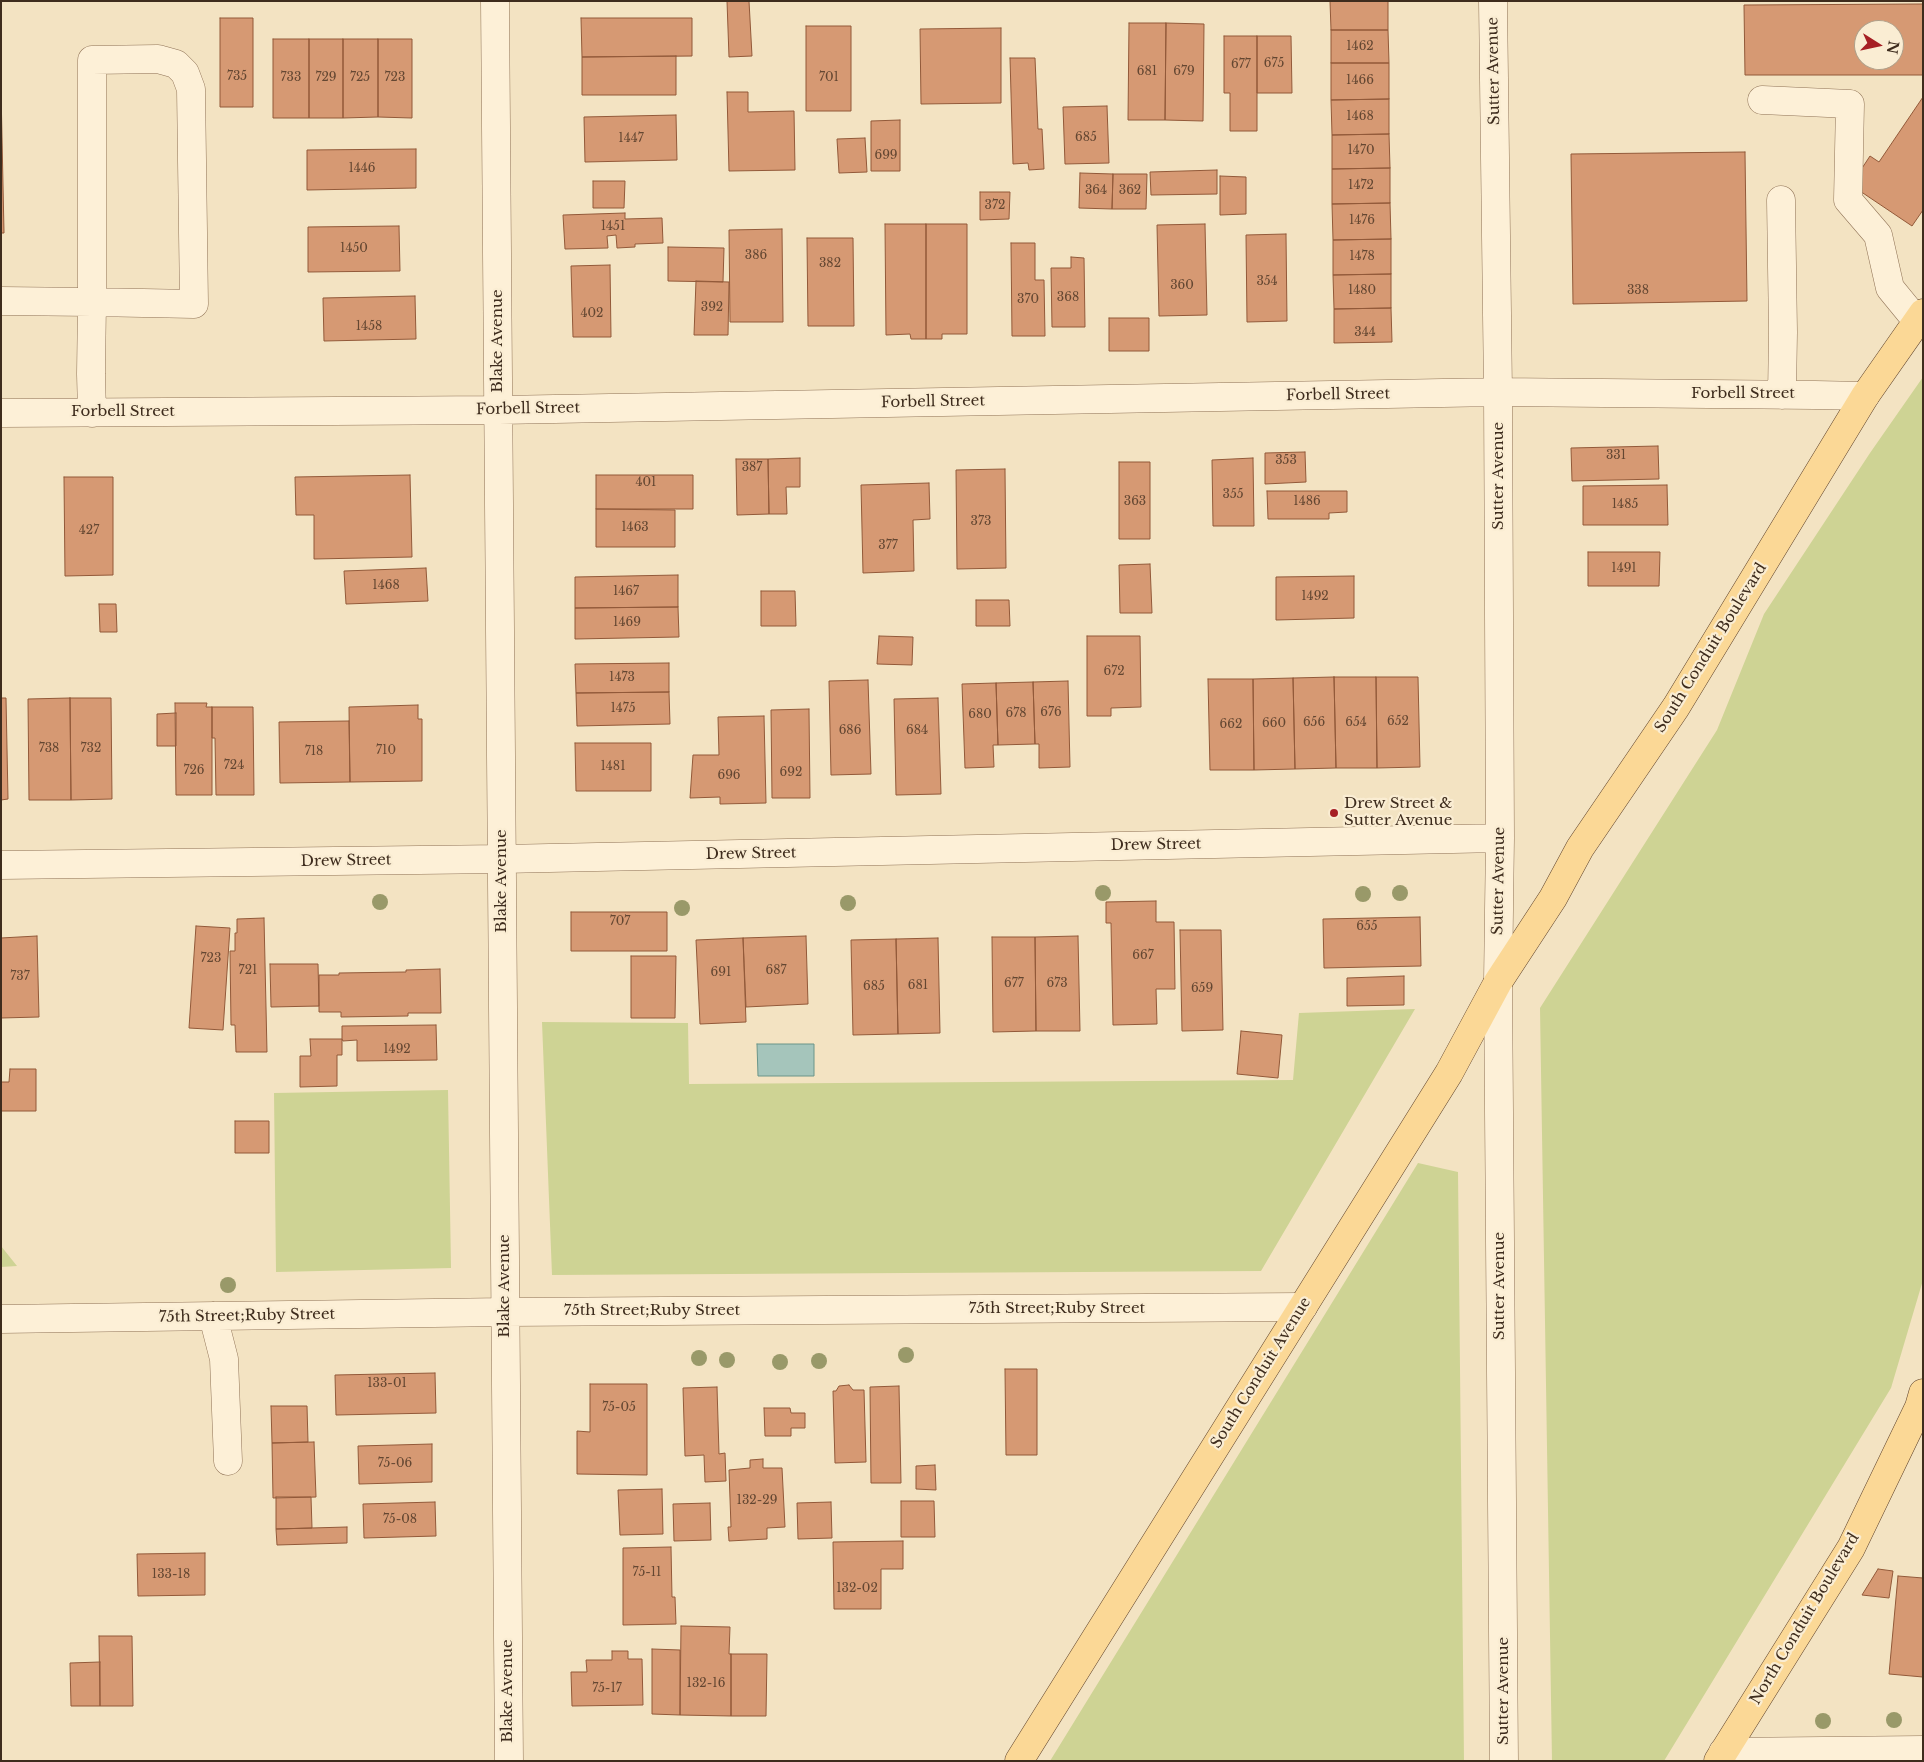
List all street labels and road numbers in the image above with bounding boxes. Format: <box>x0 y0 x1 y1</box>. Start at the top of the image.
street label: Sutter Avenue <box>1484 17 1504 125</box>
street label: Blake Avenue <box>489 289 507 393</box>
street label: Forbell Street <box>1286 385 1390 405</box>
street label: Forbell Street <box>1691 385 1795 403</box>
street label: Forbell Street <box>881 392 985 412</box>
street label: Forbell Street <box>476 399 580 419</box>
street label: Forbell Street <box>71 403 175 421</box>
street label: Sutter Avenue <box>1490 422 1508 530</box>
street label: South Conduit Boulevard <box>1651 560 1771 736</box>
street label: Sutter Avenue <box>1489 827 1509 935</box>
street label: Blake Avenue <box>493 829 511 933</box>
street label: Drew Street <box>1110 835 1202 855</box>
street label: Drew Street <box>705 844 797 864</box>
street label: Drew Street <box>300 851 392 871</box>
street label: Sutter Avenue <box>1491 1232 1509 1340</box>
street label: Blake Avenue <box>496 1234 514 1338</box>
street label: South Conduit Avenue <box>1207 1294 1315 1452</box>
street label: 75th Street;Ruby Street <box>969 1300 1145 1318</box>
street label: 75th Street;Ruby Street <box>564 1302 740 1320</box>
street label: 75th Street;Ruby Street <box>159 1305 335 1327</box>
street label: North Conduit Boulevard <box>1747 1530 1863 1708</box>
street label: Sutter Avenue <box>1495 1637 1513 1745</box>
street label: Blake Avenue <box>499 1639 517 1743</box>

